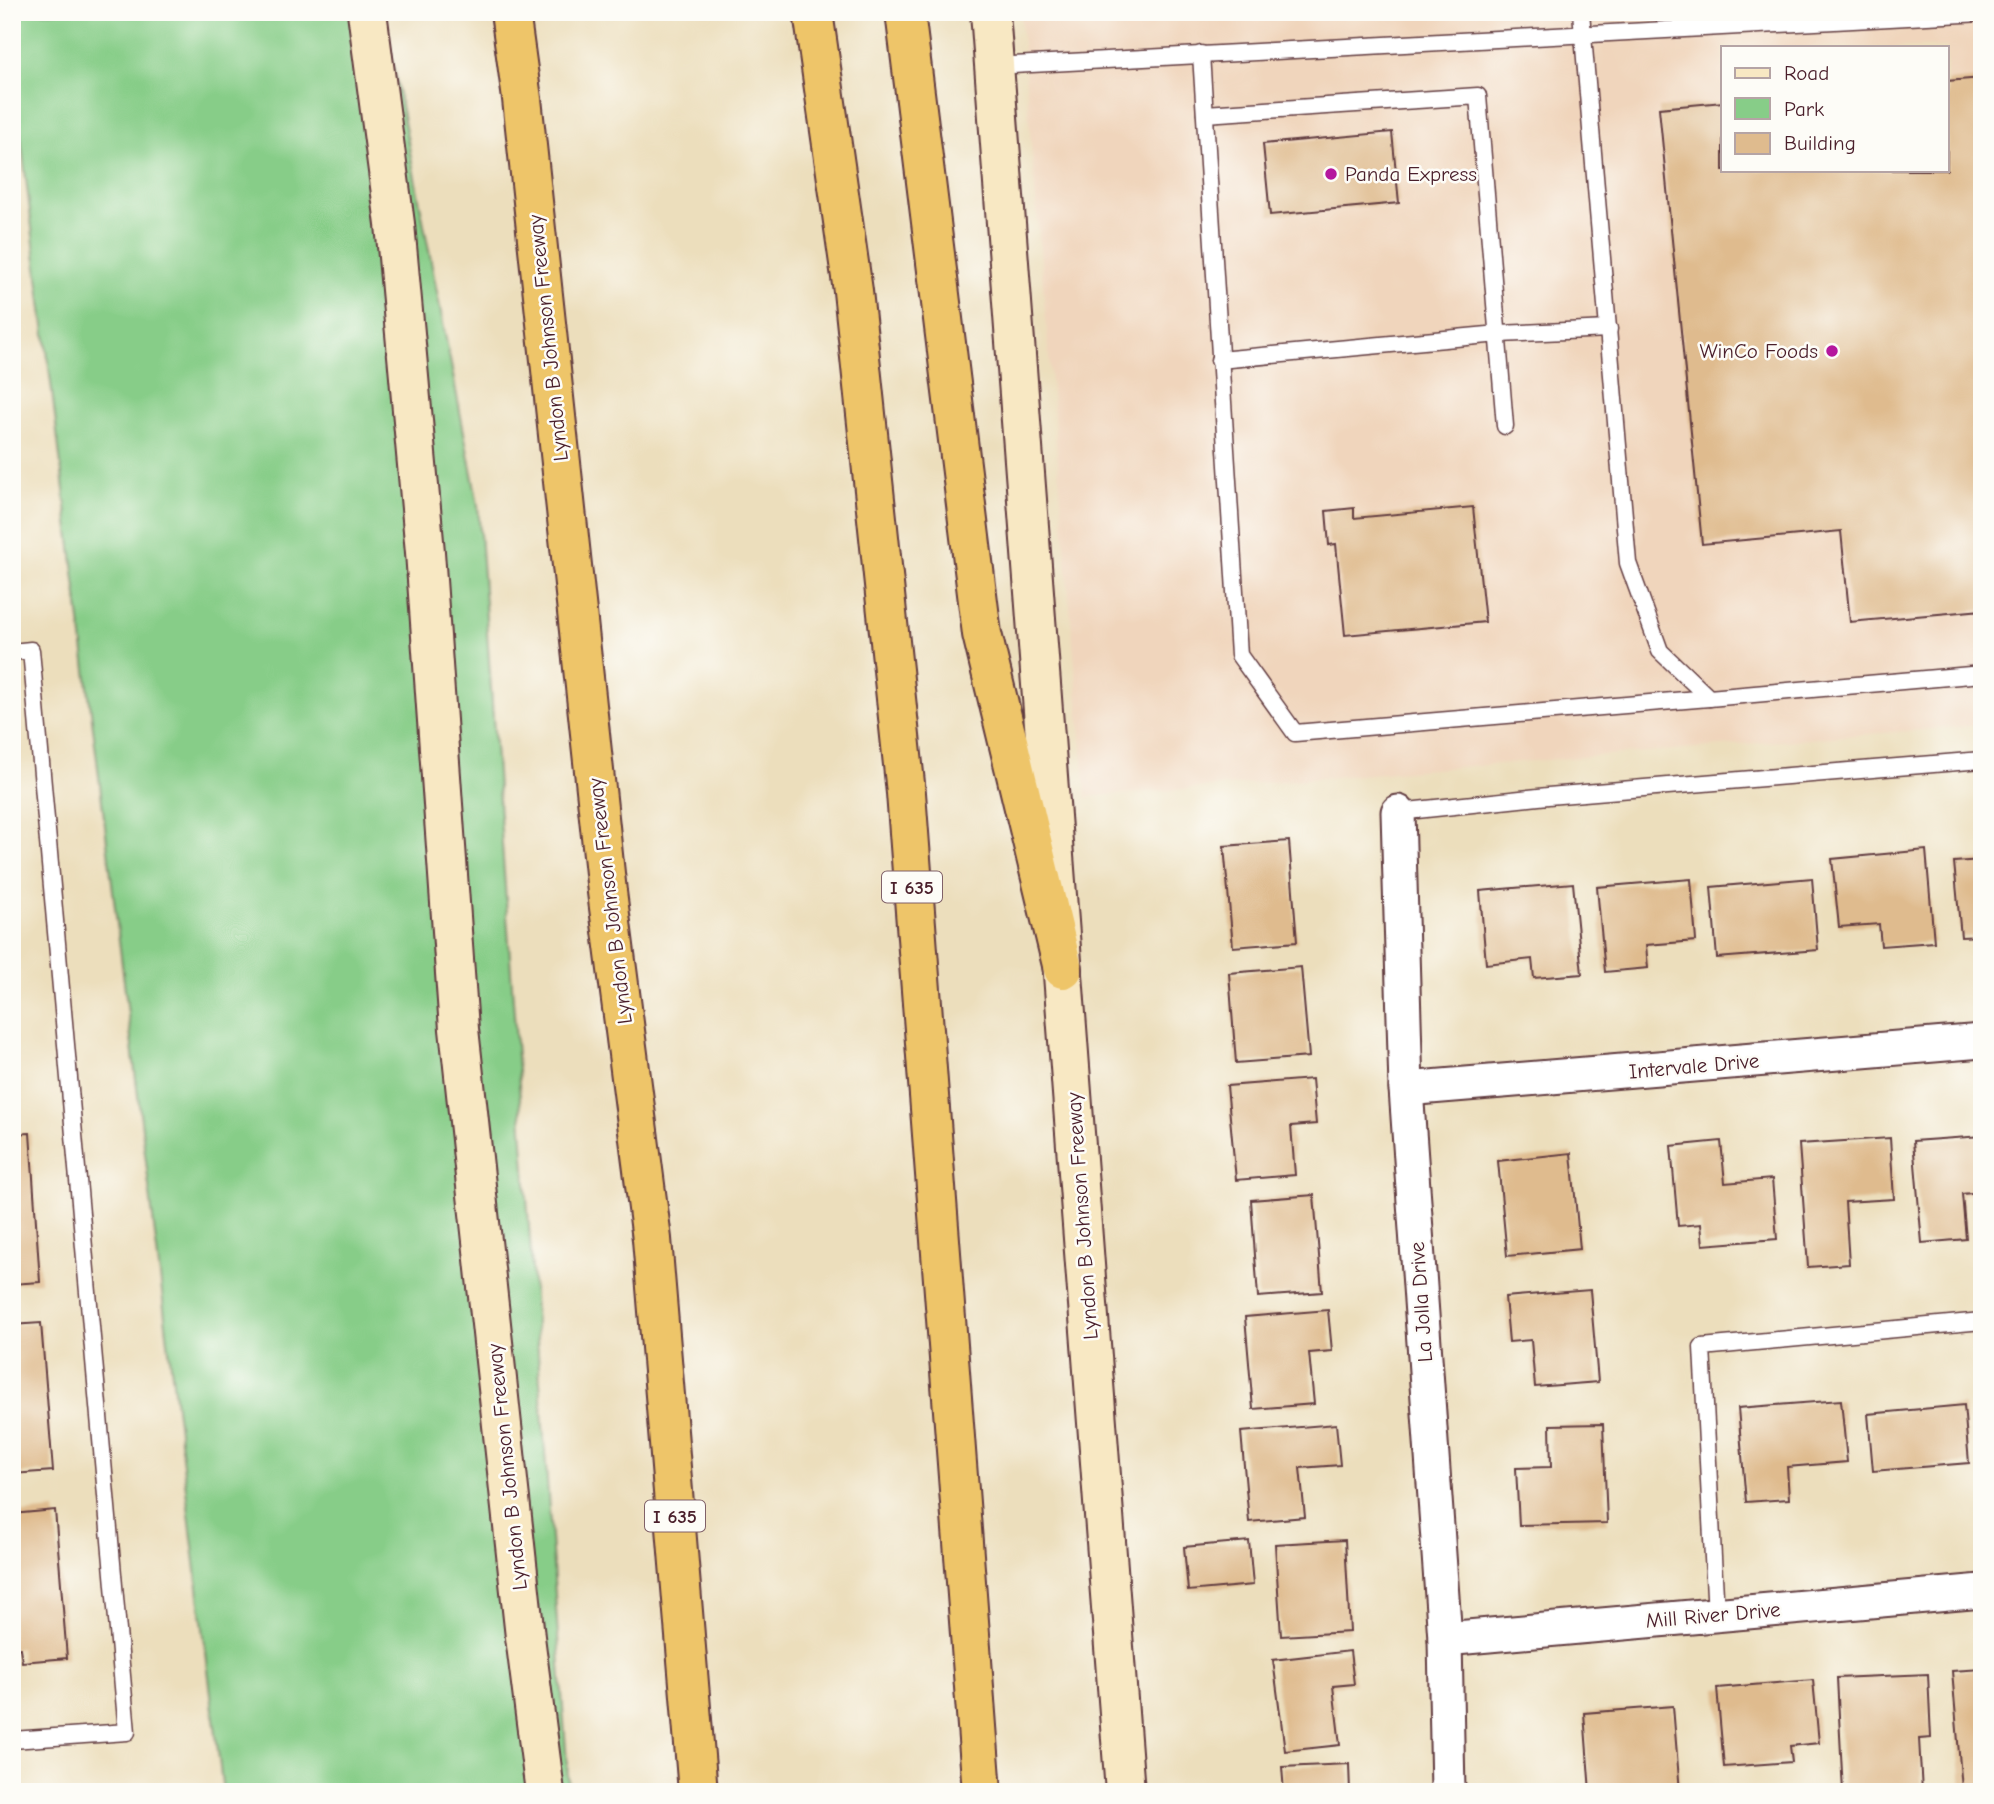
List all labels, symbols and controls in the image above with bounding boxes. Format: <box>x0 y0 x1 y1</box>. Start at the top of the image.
legend <box>1721 46 1948 172</box>
text: Road <box>1784 61 1829 85</box>
text: Park <box>1784 97 1824 121</box>
text: Building <box>1784 131 1856 155</box>
place label: Panda Express <box>1345 162 1477 186</box>
marker: Panda Express <box>1323 166 1339 182</box>
street label: Lyndon B Johnson Freeway <box>523 213 573 463</box>
place label: WinCo Foods <box>1699 339 1818 363</box>
marker: WinCo Foods <box>1824 343 1840 359</box>
street label: Lyndon B Johnson Freeway <box>583 776 637 1025</box>
road number: I 635 <box>882 872 942 902</box>
street label: Intervale Drive <box>1628 1048 1760 1084</box>
street label: Lyndon B Johnson Freeway <box>1061 1091 1103 1340</box>
street label: La Jolla Drive <box>1405 1241 1437 1363</box>
street label: Lyndon B Johnson Freeway <box>482 1342 532 1592</box>
road number: I 635 <box>645 1500 705 1532</box>
street label: Mill River Drive <box>1645 1597 1781 1633</box>

